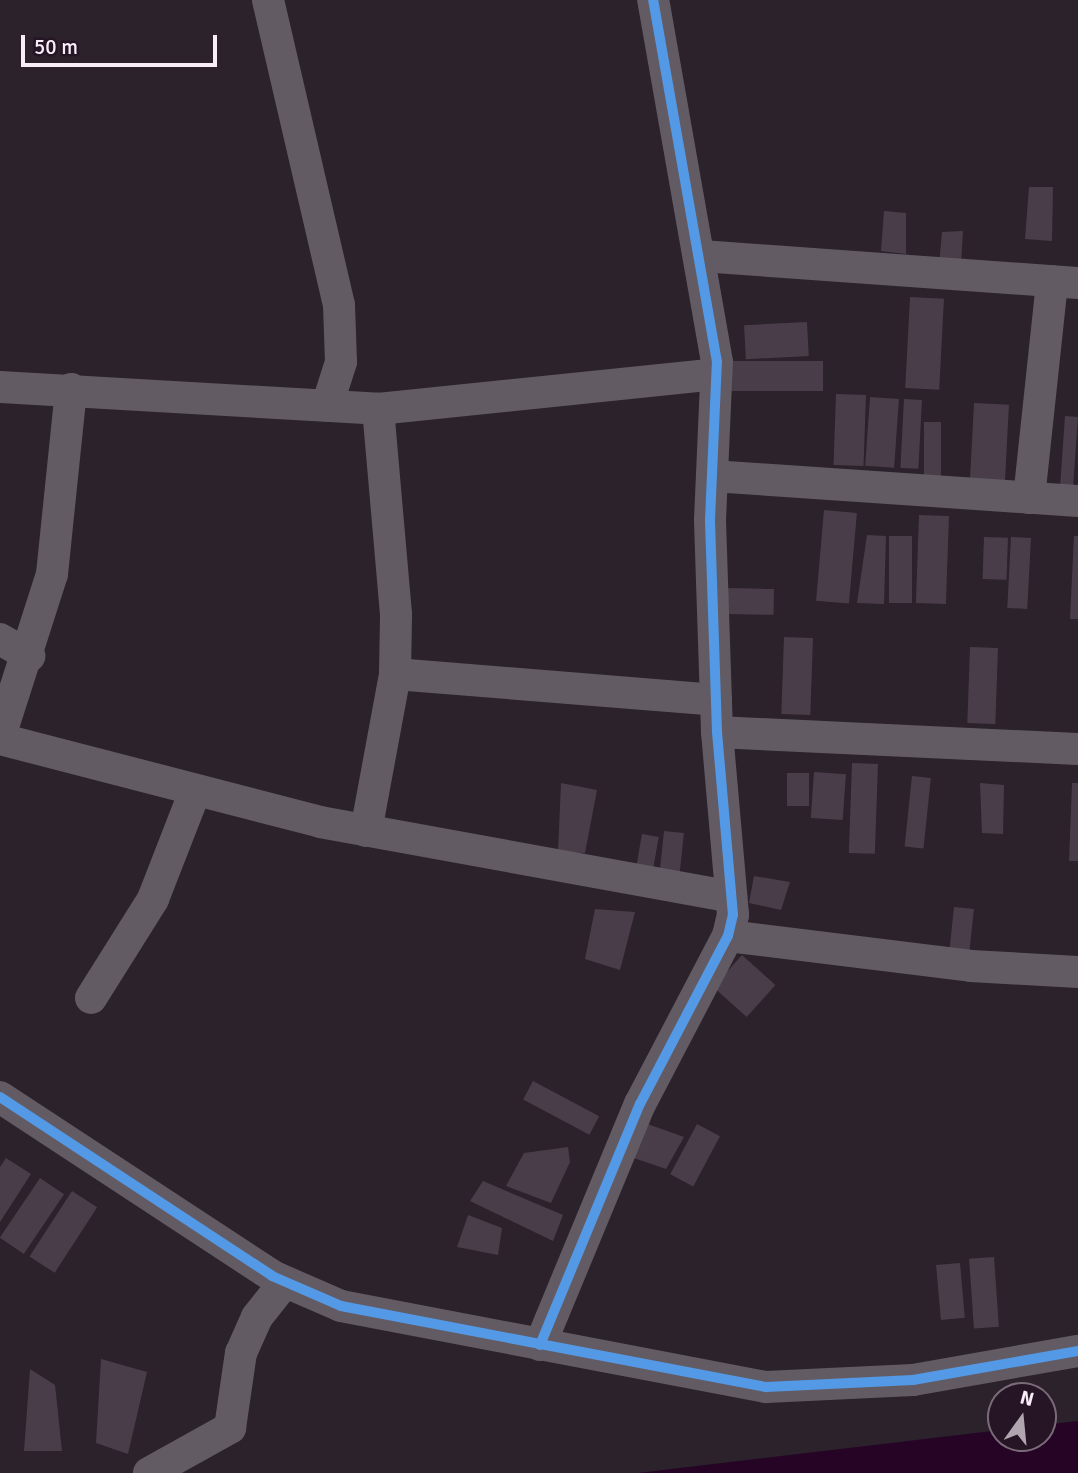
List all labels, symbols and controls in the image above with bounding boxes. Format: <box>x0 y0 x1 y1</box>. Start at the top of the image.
scale bar <box>24 21 220 65</box>
text: 50 m <box>34 34 78 60</box>
north arrow <box>987 1382 1057 1452</box>
text: N <box>1017 1385 1036 1412</box>

